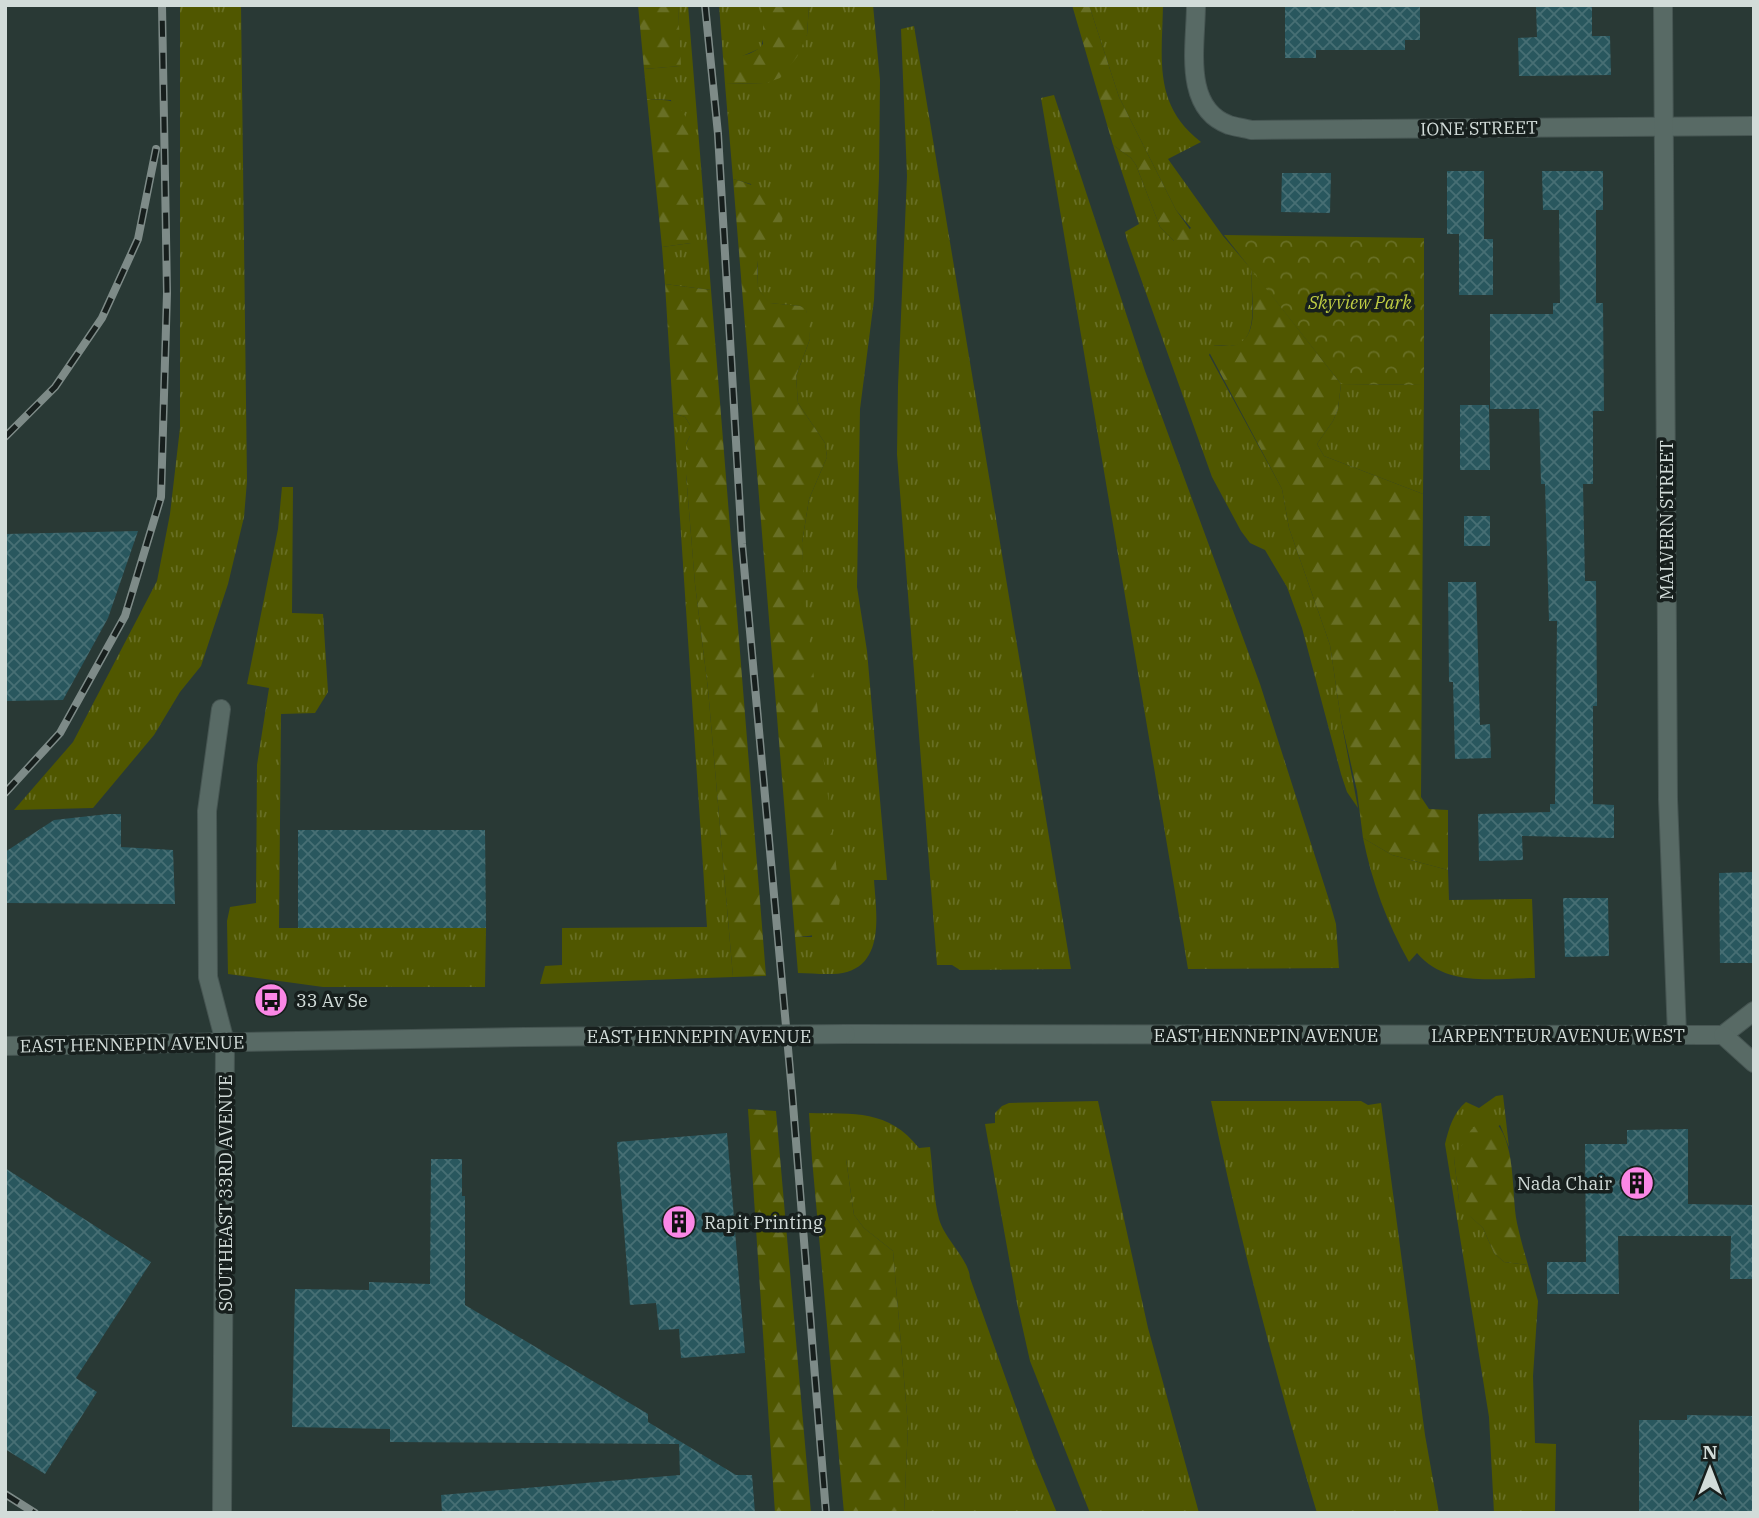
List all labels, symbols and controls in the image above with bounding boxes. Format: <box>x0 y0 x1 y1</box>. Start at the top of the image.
street label: IONE STREET <box>1420 115 1538 141</box>
park label: Skyview Park <box>1307 291 1412 314</box>
street label: MALVERN STREET <box>1655 440 1678 600</box>
bus stop icon: 33 Av Se <box>252 981 290 1019</box>
place label: 33 Av Se <box>296 989 368 1012</box>
street label: EAST HENNEPIN AVENUE <box>1154 1024 1378 1047</box>
street label: LARPENTEUR AVENUE WEST <box>1431 1024 1685 1047</box>
street label: EAST HENNEPIN AVENUE <box>587 1025 811 1048</box>
street label: EAST HENNEPIN AVENUE <box>19 1031 245 1057</box>
street label: SOUTHEAST 33RD AVENUE <box>214 1074 237 1312</box>
building icon: Nada Chair <box>1618 1164 1656 1202</box>
place label: Nada Chair <box>1517 1172 1612 1195</box>
building icon: Rapit Printing <box>660 1203 698 1241</box>
place label: Rapit Printing <box>704 1211 823 1234</box>
north arrow <box>1675 1434 1745 1504</box>
text: N <box>1702 1440 1718 1464</box>

